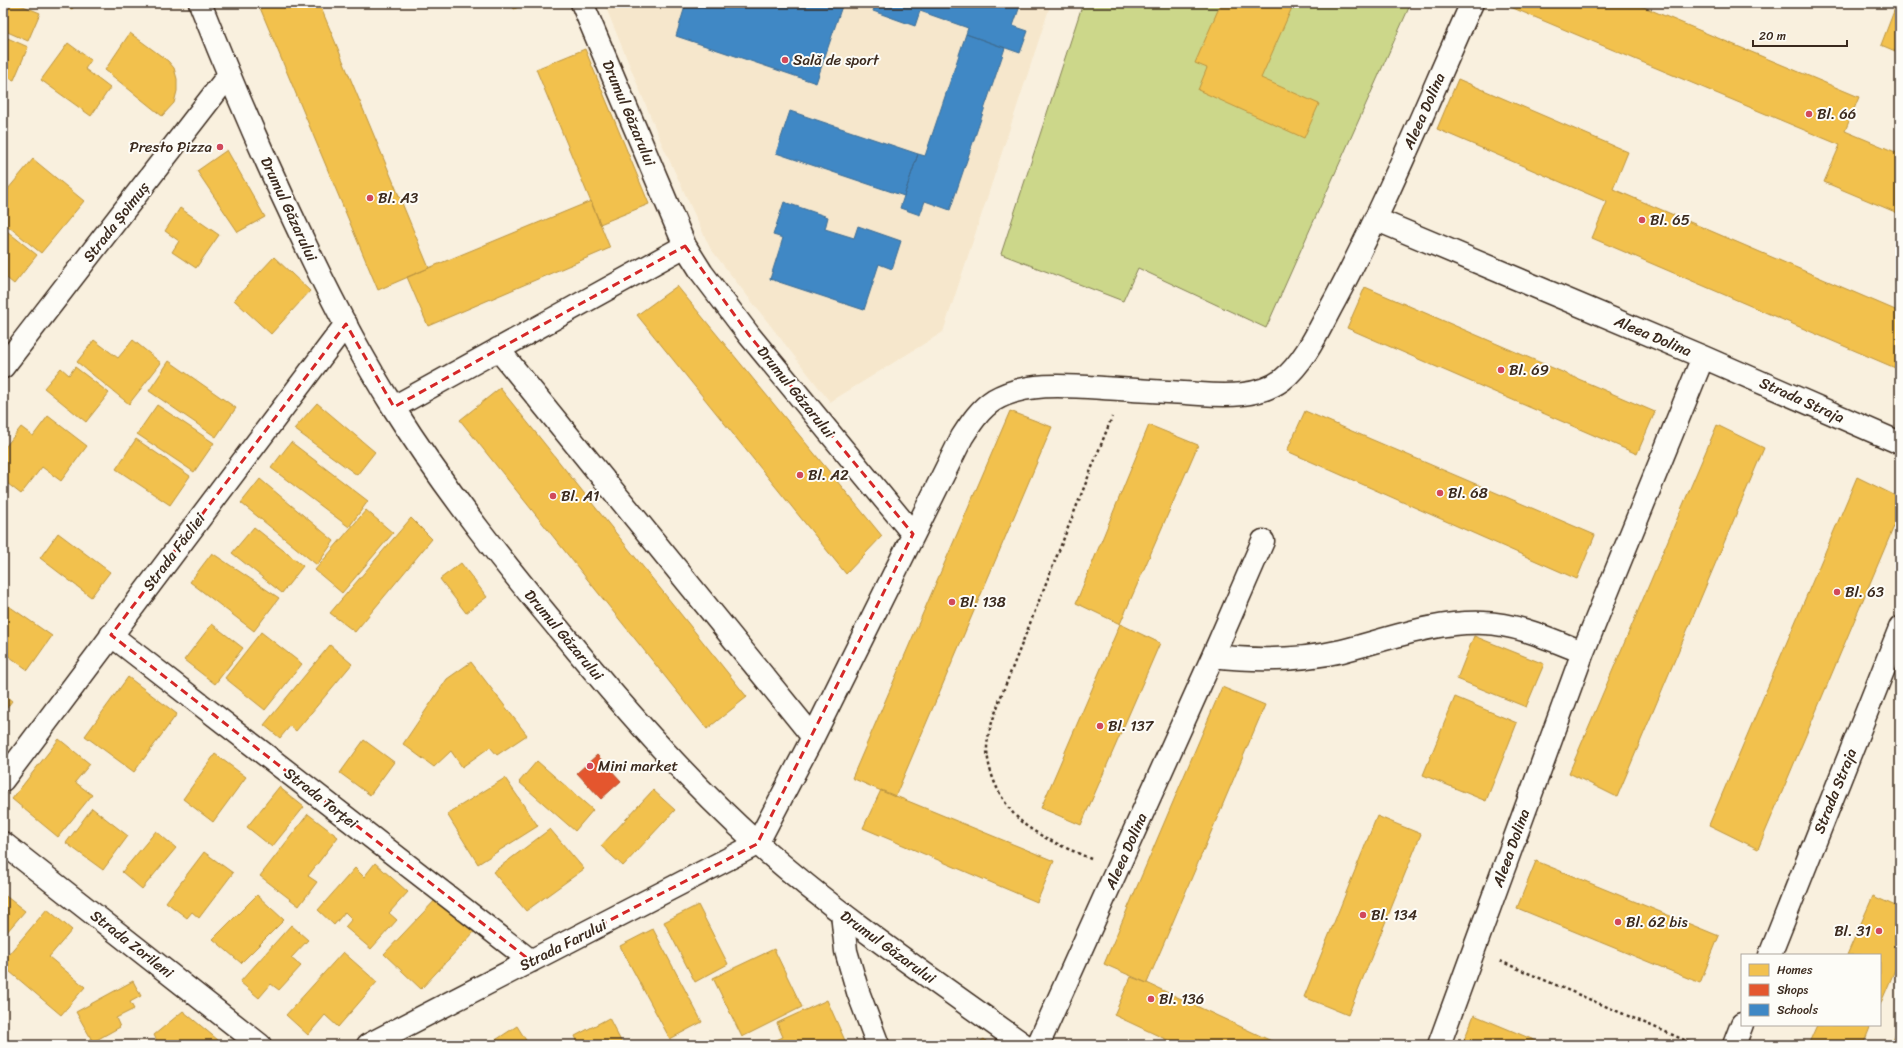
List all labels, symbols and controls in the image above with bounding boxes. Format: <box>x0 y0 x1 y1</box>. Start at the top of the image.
scale bar <box>1753 22 1847 48</box>
text: 20 m <box>1759 25 1786 47</box>
place label: Sală de sport <box>793 47 880 73</box>
marker: Sală de sport <box>780 55 790 65</box>
street label: Drumul Găzarului <box>595 56 663 171</box>
street label: Aleea Dolina <box>1395 68 1453 154</box>
place label: Bl. 66 <box>1817 101 1856 127</box>
marker: Bl. 66 <box>1804 109 1814 119</box>
place label: Presto Pizza <box>130 134 212 160</box>
marker: Presto Pizza <box>215 142 225 152</box>
street label: Drumul Găzarului <box>253 152 325 267</box>
street label: Strada Șoimuș <box>76 176 156 268</box>
place label: Bl. A3 <box>378 185 418 211</box>
marker: Bl. A3 <box>365 193 375 203</box>
place label: Bl. 65 <box>1650 207 1690 233</box>
marker: Bl. 65 <box>1637 215 1647 225</box>
street label: Aleea Dolina <box>1609 308 1696 364</box>
street label: Drumul Găzarului <box>750 340 842 445</box>
place label: Bl. 69 <box>1509 357 1549 383</box>
marker: Bl. 69 <box>1496 365 1506 375</box>
street label: Strada Straja <box>1755 370 1849 430</box>
place label: Bl. A2 <box>808 462 849 488</box>
marker: Bl. A2 <box>795 470 805 480</box>
place label: Bl. 68 <box>1448 480 1488 506</box>
place label: Bl. A1 <box>561 483 599 509</box>
marker: Bl. 68 <box>1435 488 1445 498</box>
marker: Bl. A1 <box>548 491 558 501</box>
street label: Strada Făcliei <box>136 507 213 597</box>
place label: Bl. 63 <box>1845 579 1884 605</box>
street label: Drumul Găzarului <box>518 583 611 687</box>
marker: Bl. 63 <box>1832 587 1842 597</box>
place label: Bl. 138 <box>960 589 1006 615</box>
marker: Bl. 138 <box>947 597 957 607</box>
place label: Bl. 137 <box>1108 713 1155 739</box>
marker: Bl. 137 <box>1095 721 1105 731</box>
street label: Strada Straja <box>1806 744 1864 838</box>
place label: Mini market <box>598 753 678 779</box>
street label: Strada Torței <box>278 761 364 836</box>
marker: Mini market <box>585 761 595 771</box>
street label: Aleea Dolina <box>1484 805 1537 892</box>
street label: Aleea Dolina <box>1097 808 1155 894</box>
place label: Bl. 134 <box>1371 902 1417 928</box>
street label: Strada Zorileni <box>85 903 180 986</box>
street label: Drumul Găzarului <box>835 903 942 991</box>
place label: Bl. 62 bis <box>1626 909 1688 935</box>
marker: Bl. 134 <box>1358 910 1368 920</box>
street label: Strada Farului <box>515 911 612 978</box>
marker: Bl. 62 bis <box>1613 917 1623 927</box>
place label: Bl. 31 <box>1834 918 1871 944</box>
marker: Bl. 31 <box>1874 926 1884 936</box>
legend <box>1741 954 1881 1026</box>
text: Homes <box>1777 959 1813 981</box>
text: Shops <box>1777 979 1808 1001</box>
place label: Bl. 136 <box>1159 986 1204 1012</box>
marker: Bl. 136 <box>1146 994 1156 1004</box>
text: Schools <box>1777 999 1818 1021</box>

